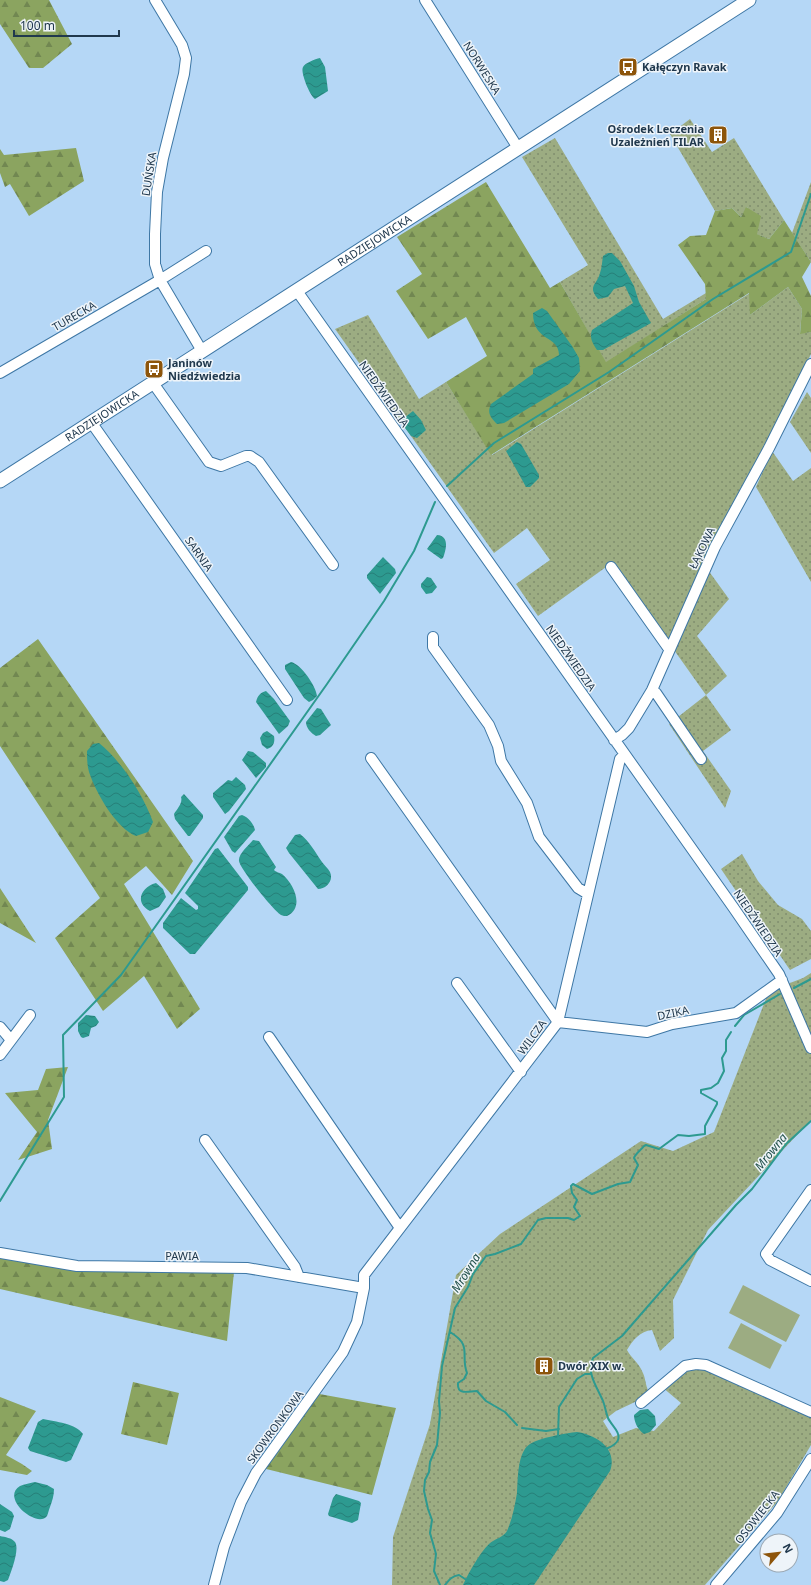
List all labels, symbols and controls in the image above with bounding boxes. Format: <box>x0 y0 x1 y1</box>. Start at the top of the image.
scale bar <box>14 12 119 38</box>
text: 100 m <box>20 17 55 34</box>
street label: NORWESKA <box>460 38 505 98</box>
bus stop icon: Kałęczyn Ravak <box>617 56 639 78</box>
place label: Kałęczyn Ravak <box>642 59 727 74</box>
place label: Ośrodek Leczenia Uzależnień FILAR <box>608 121 705 149</box>
building icon: Ośrodek Leczenia Uzależnień FILAR <box>707 124 729 146</box>
street label: DUŃSKA <box>138 150 160 197</box>
street label: RADZIEJOWICKA <box>334 210 415 269</box>
street label: TURECKA <box>49 297 99 334</box>
place label: Janinów Niedźwiedzia <box>167 355 241 383</box>
bus stop icon: Janinów Niedźwiedzia <box>143 358 165 380</box>
street label: NIEDŹWIEDZIA <box>356 358 413 431</box>
street label: RADZIEJOWICKA <box>62 385 142 444</box>
street label: ŁĄKOWA <box>685 524 719 571</box>
street label: SARNIA <box>182 533 217 575</box>
street label: NIEDŹWIEDZIA <box>543 622 600 695</box>
street label: NIEDŹWIEDZIA <box>731 886 787 960</box>
street label: DZIKA <box>656 1002 691 1023</box>
street label: WILCZA <box>514 1015 550 1057</box>
water label: Mrowna <box>750 1129 791 1174</box>
street label: PAWIA <box>165 1248 200 1263</box>
water label: Mrowna <box>447 1250 484 1296</box>
building icon: Dwór XIX w. <box>533 1355 555 1377</box>
place label: Dwór XIX w. <box>558 1358 624 1373</box>
street label: SKOWRONKOWA <box>243 1386 307 1466</box>
street label: OSOWIECKA <box>731 1486 783 1547</box>
north arrow <box>759 1533 799 1573</box>
text: N <box>780 1541 797 1556</box>

